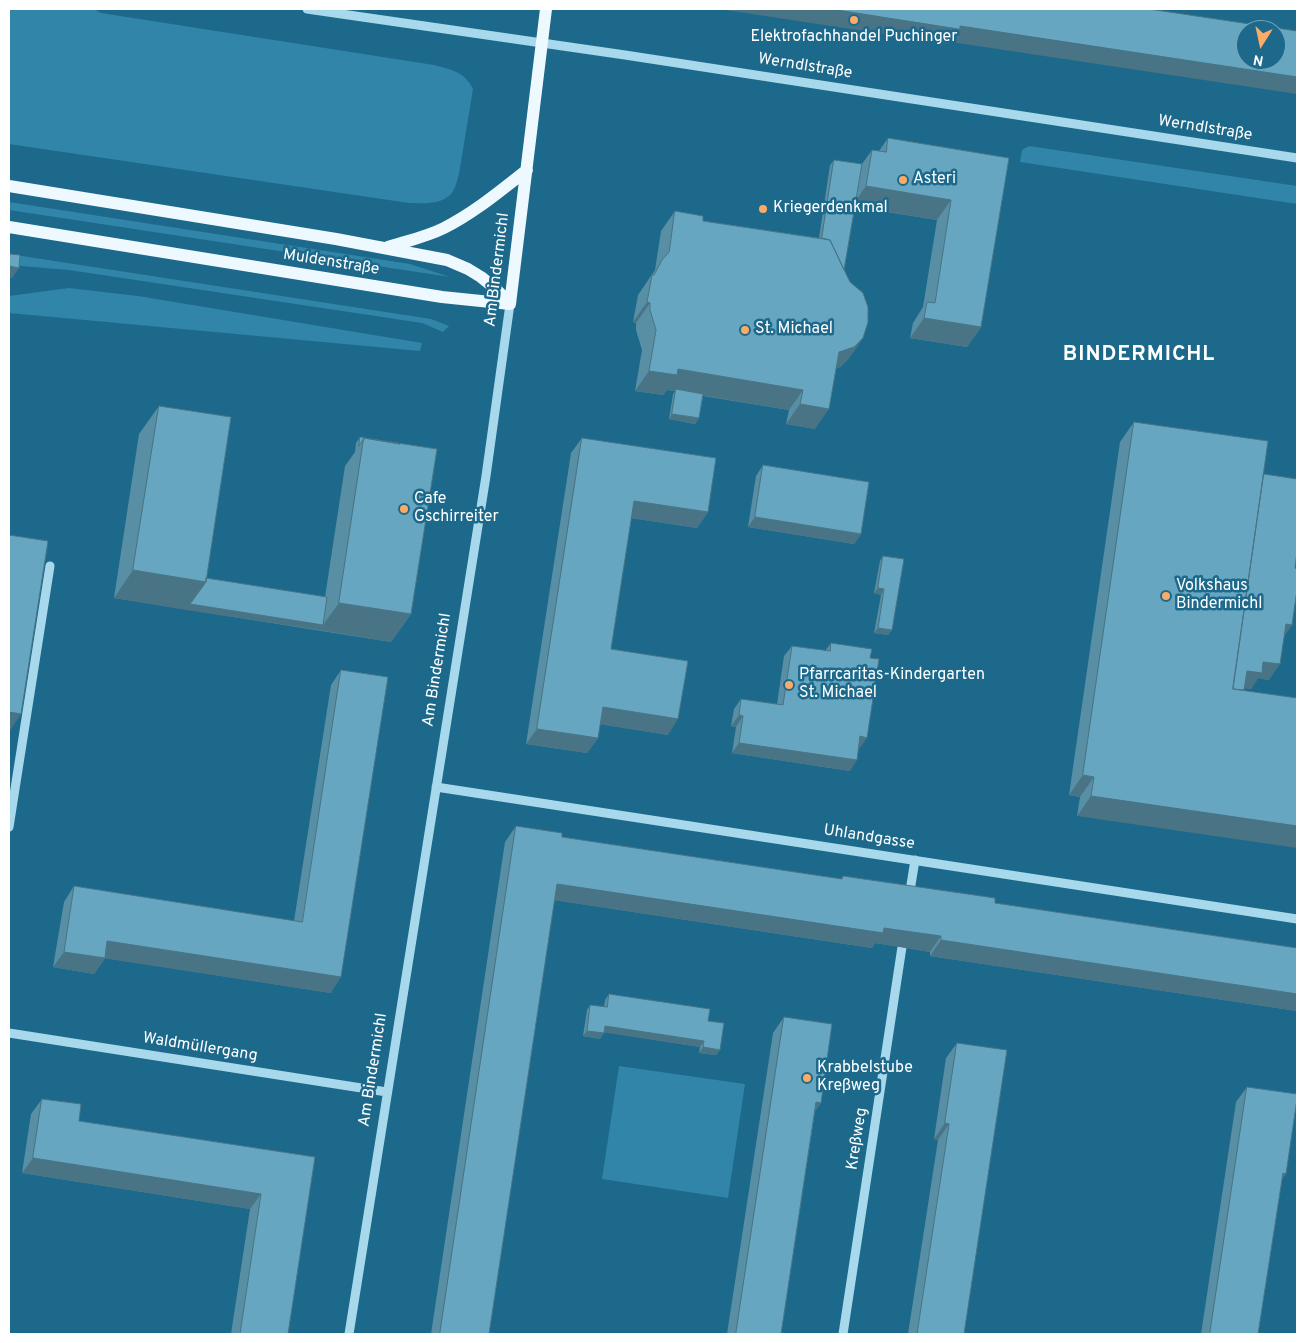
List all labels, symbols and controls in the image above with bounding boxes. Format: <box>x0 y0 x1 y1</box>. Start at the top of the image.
marker: Elektrofachhandel Puchinger <box>848 14 860 26</box>
north arrow <box>1236 20 1286 70</box>
place label: Elektrofachhandel Puchinger <box>750 28 958 48</box>
street label: Werndlstraße <box>757 50 853 84</box>
text: N <box>1252 50 1265 69</box>
street label: Werndlstraße <box>1157 112 1253 146</box>
place label: Asteri <box>913 170 956 190</box>
marker: Asteri <box>897 174 909 186</box>
place label: Kriegerdenkmal <box>773 199 888 219</box>
marker: Kriegerdenkmal <box>757 203 769 215</box>
street label: Am Bindermichl <box>481 212 515 328</box>
street label: Muldenstraße <box>281 246 381 280</box>
place label: St. Michael <box>755 320 833 340</box>
marker: St. Michael <box>739 324 751 336</box>
district label: BINDERMICHL <box>1061 343 1217 369</box>
place label: Cafe Gschirreiter <box>414 490 499 528</box>
marker: Cafe Gschirreiter <box>398 503 410 515</box>
place label: Volkshaus Bindermichl <box>1176 577 1263 615</box>
marker: Volkshaus Bindermichl <box>1160 590 1172 602</box>
street label: Am Bindermichl <box>420 612 456 728</box>
place label: Pfarrcaritas-Kindergarten St. Michael <box>799 666 985 704</box>
marker: Pfarrcaritas-Kindergarten St. Michael <box>783 679 795 691</box>
street label: Uhlandgasse <box>822 821 916 855</box>
street label: Am Bindermichl <box>356 1012 392 1128</box>
street label: Waldmüllergang <box>141 1029 259 1067</box>
place label: Krabbelstube Kreßweg <box>817 1059 913 1097</box>
marker: Krabbelstube Kreßweg <box>801 1072 813 1084</box>
street label: Kreßweg <box>844 1106 872 1172</box>

